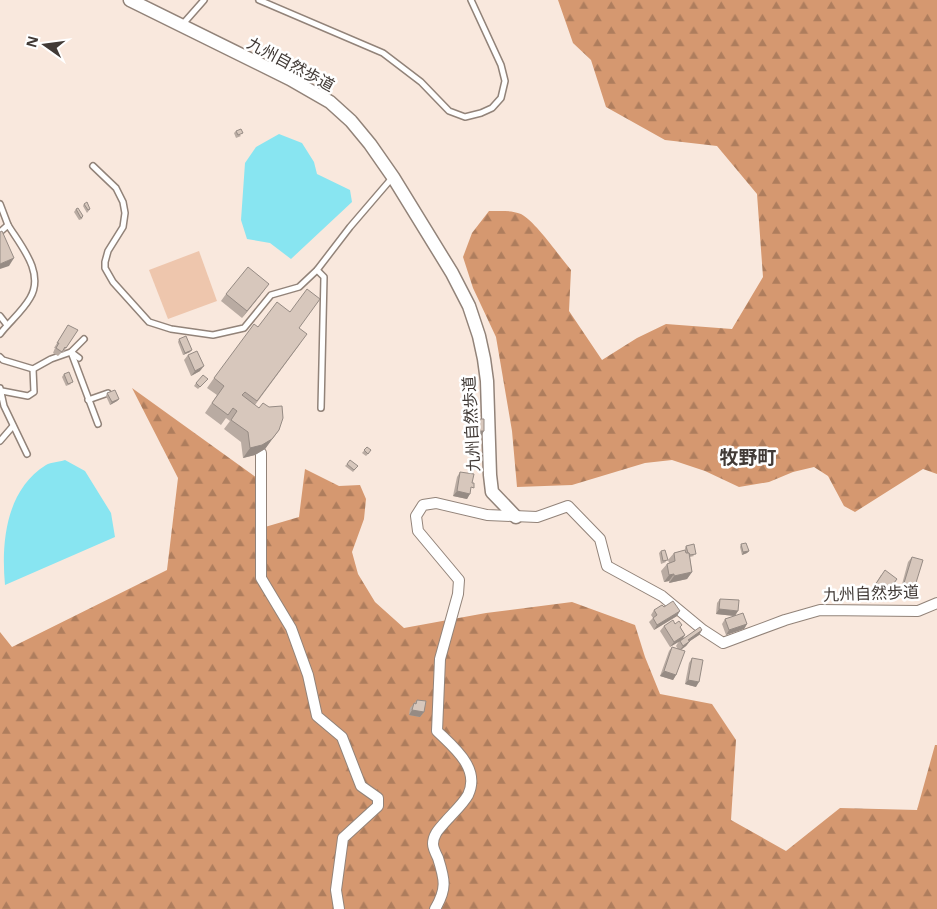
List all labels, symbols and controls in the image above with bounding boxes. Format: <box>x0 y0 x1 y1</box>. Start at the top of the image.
north arrow <box>20 20 70 70</box>
street label: 九州自然歩道 <box>243 32 339 96</box>
text: N <box>21 34 42 50</box>
street label: 九州自然歩道 <box>458 375 484 473</box>
district label: 牧野町 <box>719 444 777 470</box>
street label: 九州自然歩道 <box>823 580 919 606</box>

